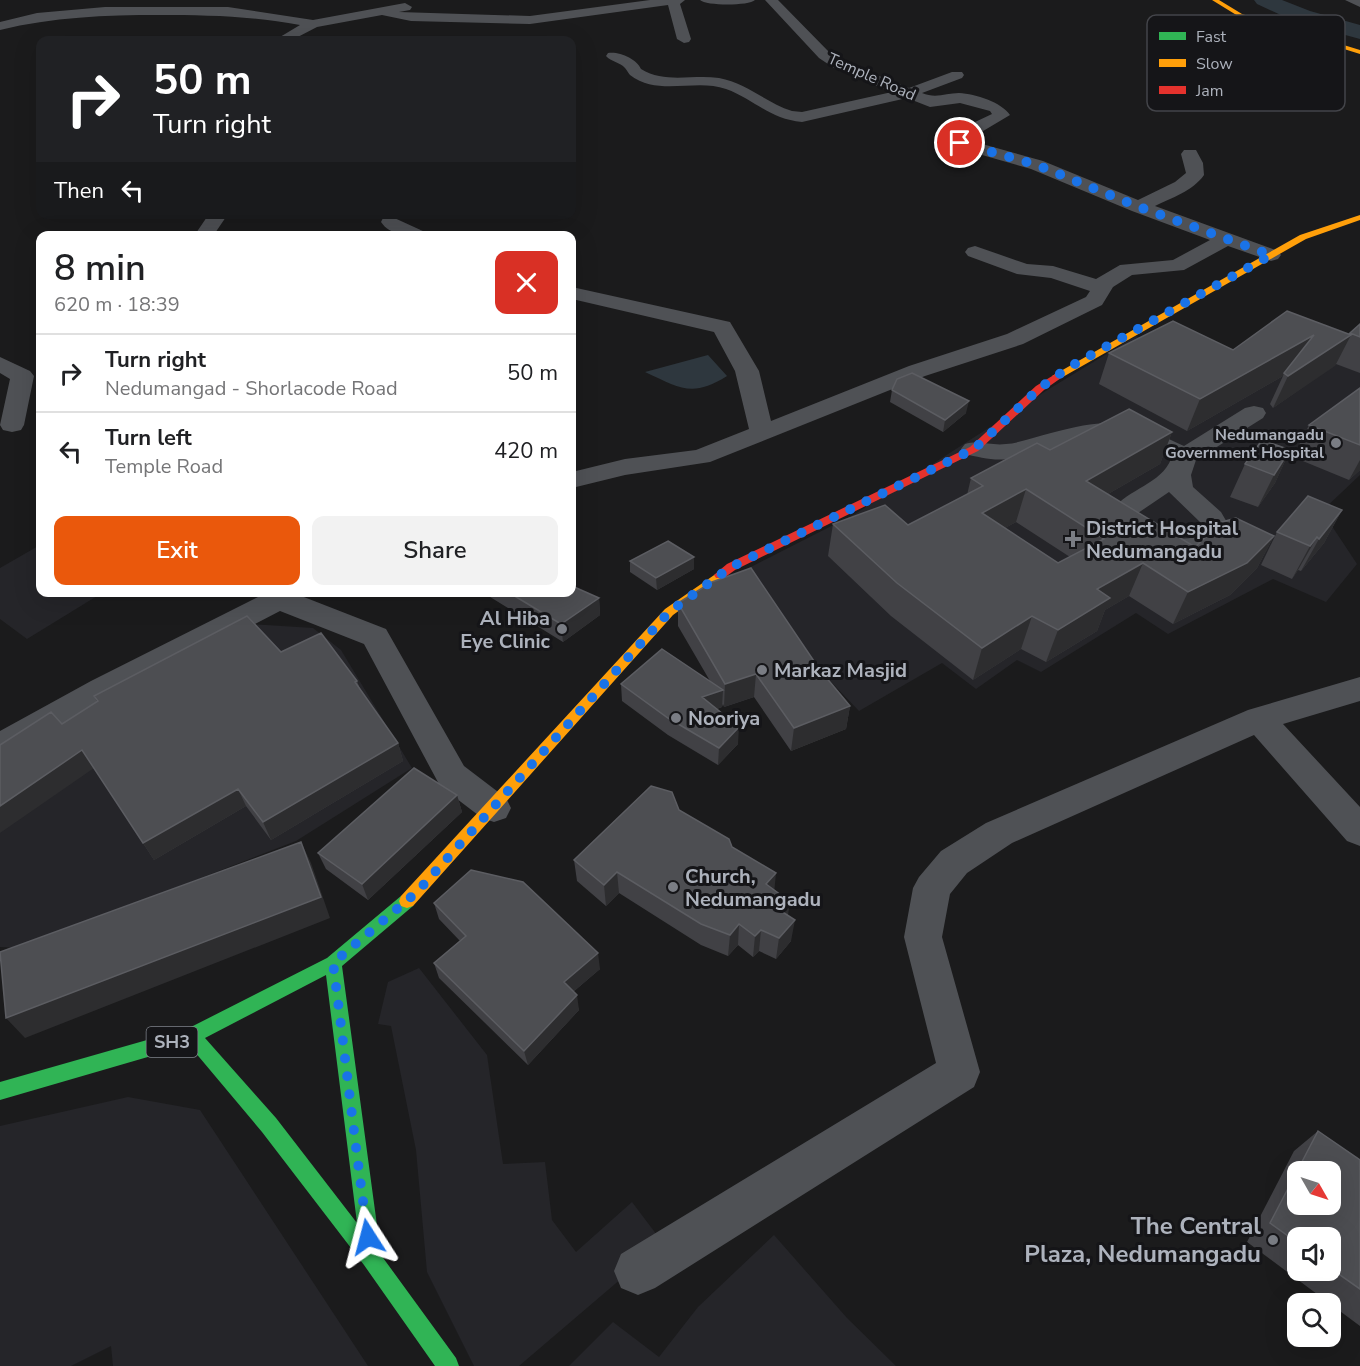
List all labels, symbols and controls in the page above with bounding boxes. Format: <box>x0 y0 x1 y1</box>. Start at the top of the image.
legend <box>1147 15 1345 111</box>
text: Fast <box>1196 26 1227 48</box>
street label: Temple Road <box>824 48 919 106</box>
text: 50 m <box>153 52 252 109</box>
text: Slow <box>1196 53 1233 75</box>
icon: right <box>54 60 132 138</box>
text: Jam <box>1195 80 1223 102</box>
text: Turn right <box>153 106 271 143</box>
pin <box>934 117 985 168</box>
icon: arrive <box>943 126 976 159</box>
icon: left <box>116 174 149 207</box>
text: Then <box>54 176 104 206</box>
text: 8 min <box>54 244 146 293</box>
button: close <box>495 251 558 314</box>
text: 620 m · 18:39 <box>54 291 180 318</box>
text: Turn right <box>105 345 206 375</box>
icon: right <box>54 357 87 390</box>
text: 50 m <box>507 358 558 388</box>
text: Nedumangad - Shorlacode Road <box>105 375 398 402</box>
text: Turn left <box>105 423 192 453</box>
place label: Nedumangadu Government Hospital <box>1165 424 1324 464</box>
icon: left <box>54 435 87 468</box>
text: 420 m <box>494 436 558 466</box>
marker: Nedumangadu Government Hospital <box>1329 436 1343 450</box>
text: Temple Road <box>105 453 223 480</box>
place label: District Hospital Nedumangadu <box>1086 515 1239 565</box>
button: Exit <box>54 516 300 585</box>
button: Share <box>312 516 558 585</box>
marker: District Hospital Nedumangadu <box>1064 530 1082 548</box>
place label: Al Hiba Eye Clinic <box>460 605 551 655</box>
marker: Al Hiba Eye Clinic <box>555 622 569 636</box>
place label: Markaz Masjid <box>774 657 907 684</box>
marker: Markaz Masjid <box>755 663 769 677</box>
place label: Nooriya <box>688 705 760 732</box>
marker: Nooriya <box>669 711 683 725</box>
place label: Church, Nedumangadu <box>685 863 821 913</box>
marker: Church, Nedumangadu <box>666 880 680 894</box>
road number: SH3 <box>146 1027 198 1057</box>
north arrow <box>1287 1161 1341 1215</box>
map controls <box>1287 1161 1341 1347</box>
position arrow <box>336 1205 400 1269</box>
place label: The Central Plaza, Nedumangadu <box>1024 1210 1261 1270</box>
button: sound <box>1287 1227 1341 1281</box>
marker: The Central Plaza, Nedumangadu <box>1266 1233 1280 1247</box>
button: search <box>1287 1293 1341 1347</box>

